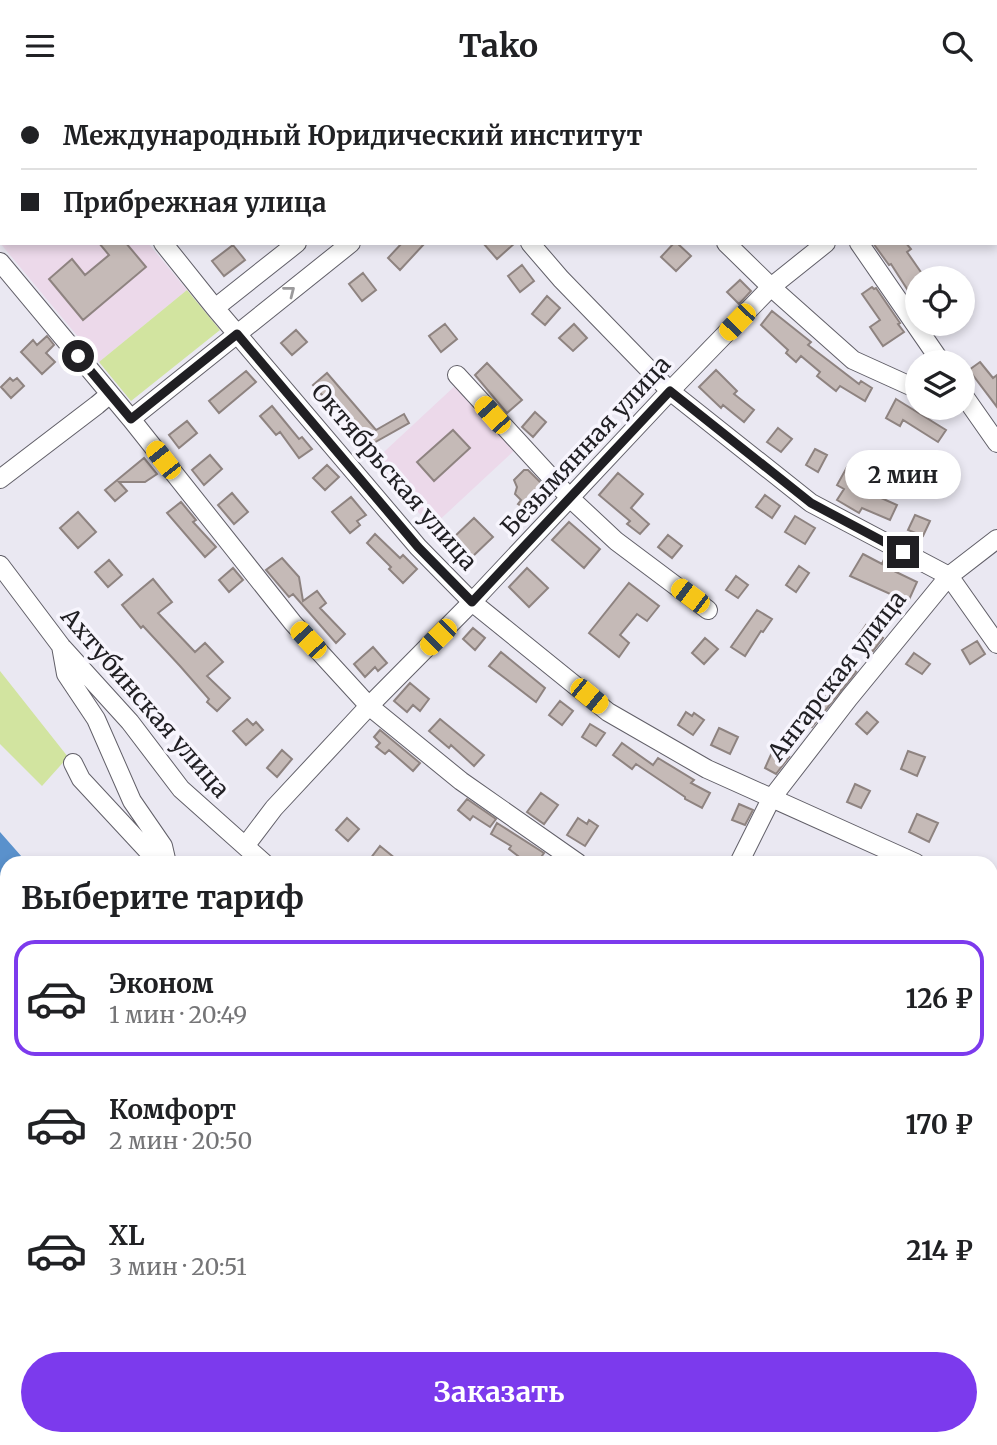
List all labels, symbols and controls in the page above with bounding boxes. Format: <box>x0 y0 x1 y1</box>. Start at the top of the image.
text: Tako <box>459 26 538 66</box>
icon: menu <box>21 27 59 65</box>
icon: search <box>938 27 976 65</box>
text: Международный Юридический институт <box>63 119 642 152</box>
text: Прибрежная улица <box>63 186 327 219</box>
map controls <box>905 266 975 420</box>
button: locate <box>905 266 975 336</box>
one-way arrow <box>283 287 295 300</box>
car <box>715 300 760 344</box>
route start <box>62 340 94 372</box>
street label: Безымянная улица <box>494 349 677 542</box>
button: layers <box>905 350 975 420</box>
street label: Октябрьская улица <box>305 377 484 577</box>
car <box>471 392 514 438</box>
car <box>142 437 185 483</box>
callout: 2 мин <box>845 451 961 499</box>
text: 2 мин <box>868 460 938 489</box>
route end <box>887 536 919 568</box>
car <box>667 575 714 617</box>
street label: Ангарская улица <box>760 584 913 768</box>
street label: Ахтубинская улица <box>54 601 236 804</box>
car <box>416 615 461 659</box>
car <box>286 617 331 663</box>
car <box>567 675 612 717</box>
text: Выберите тариф <box>21 878 304 918</box>
icon: car <box>25 967 88 1030</box>
text: Эконом <box>109 967 214 1000</box>
text: 126 ₽ <box>905 982 973 1015</box>
text: 1 мин · 20:49 <box>109 1000 247 1029</box>
icon: car <box>25 1093 88 1156</box>
text: Комфорт <box>109 1093 236 1126</box>
text: 170 ₽ <box>906 1108 973 1141</box>
text: 2 мин · 20:50 <box>109 1126 252 1155</box>
icon: car <box>25 1219 88 1282</box>
text: XL <box>109 1219 145 1252</box>
text: 214 ₽ <box>906 1234 973 1267</box>
text: 3 мин · 20:51 <box>109 1252 247 1281</box>
button: Заказать <box>21 1352 977 1432</box>

